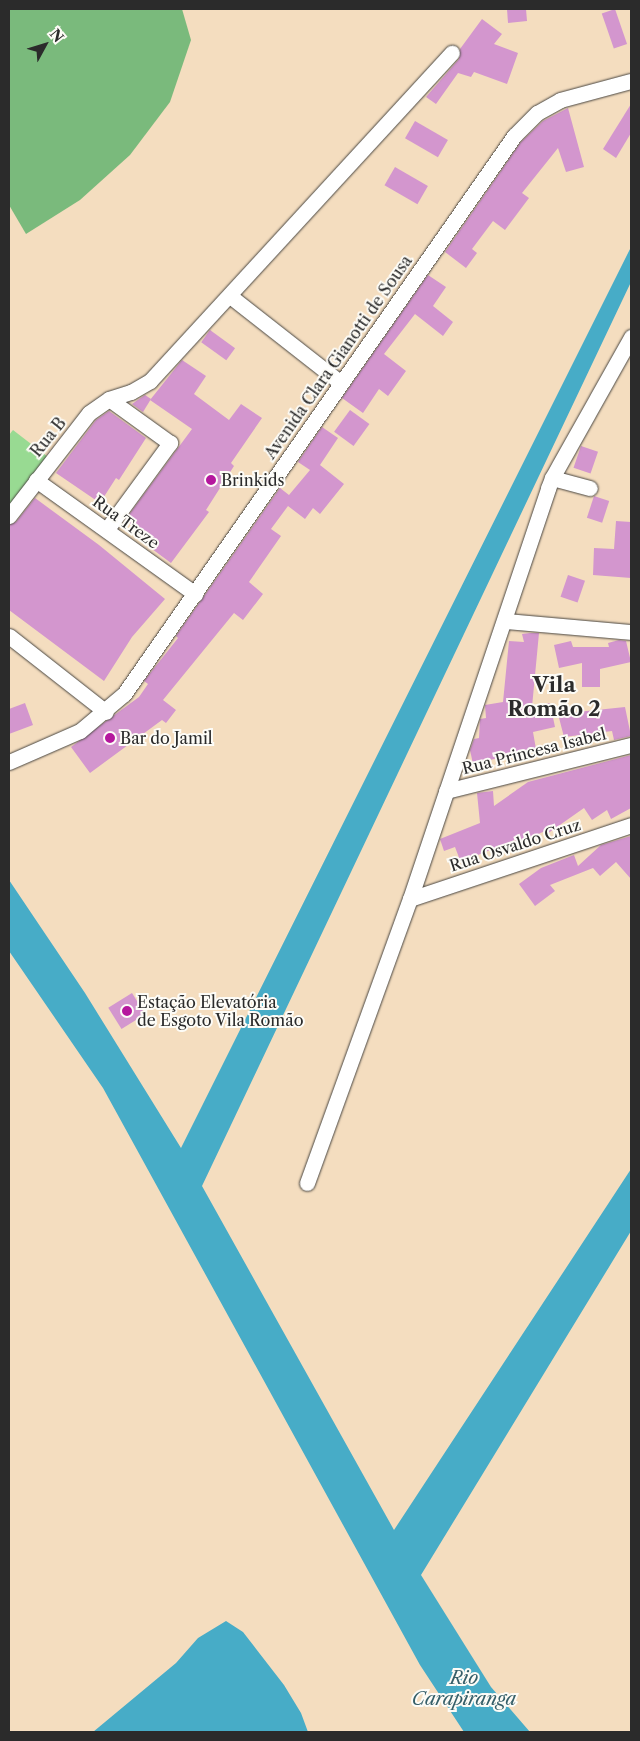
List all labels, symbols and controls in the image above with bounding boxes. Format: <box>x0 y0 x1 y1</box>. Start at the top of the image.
north arrow <box>20 20 70 70</box>
text: N <box>46 25 67 46</box>
street label: Avenida Clara Gianotti de Sousa <box>260 251 416 463</box>
street label: Rua B <box>26 413 70 461</box>
place label: Brinkids <box>221 470 285 490</box>
marker: Brinkids <box>205 474 217 486</box>
street label: Rua Treze <box>89 491 163 553</box>
district label: Vila Romão 2 <box>507 672 601 722</box>
street label: Rua Princesa Isabel <box>460 724 608 778</box>
place label: Bar do Jamil <box>120 728 213 748</box>
marker: Bar do Jamil <box>104 732 116 744</box>
street label: Rua Osvaldo Cruz <box>447 815 583 875</box>
place label: Estação Elevatória de Esgoto Vila Romão <box>137 992 304 1030</box>
marker: Estação Elevatória de Esgoto Vila Romão <box>121 1005 133 1017</box>
water label: Rio Carapiranga <box>412 1668 516 1710</box>

